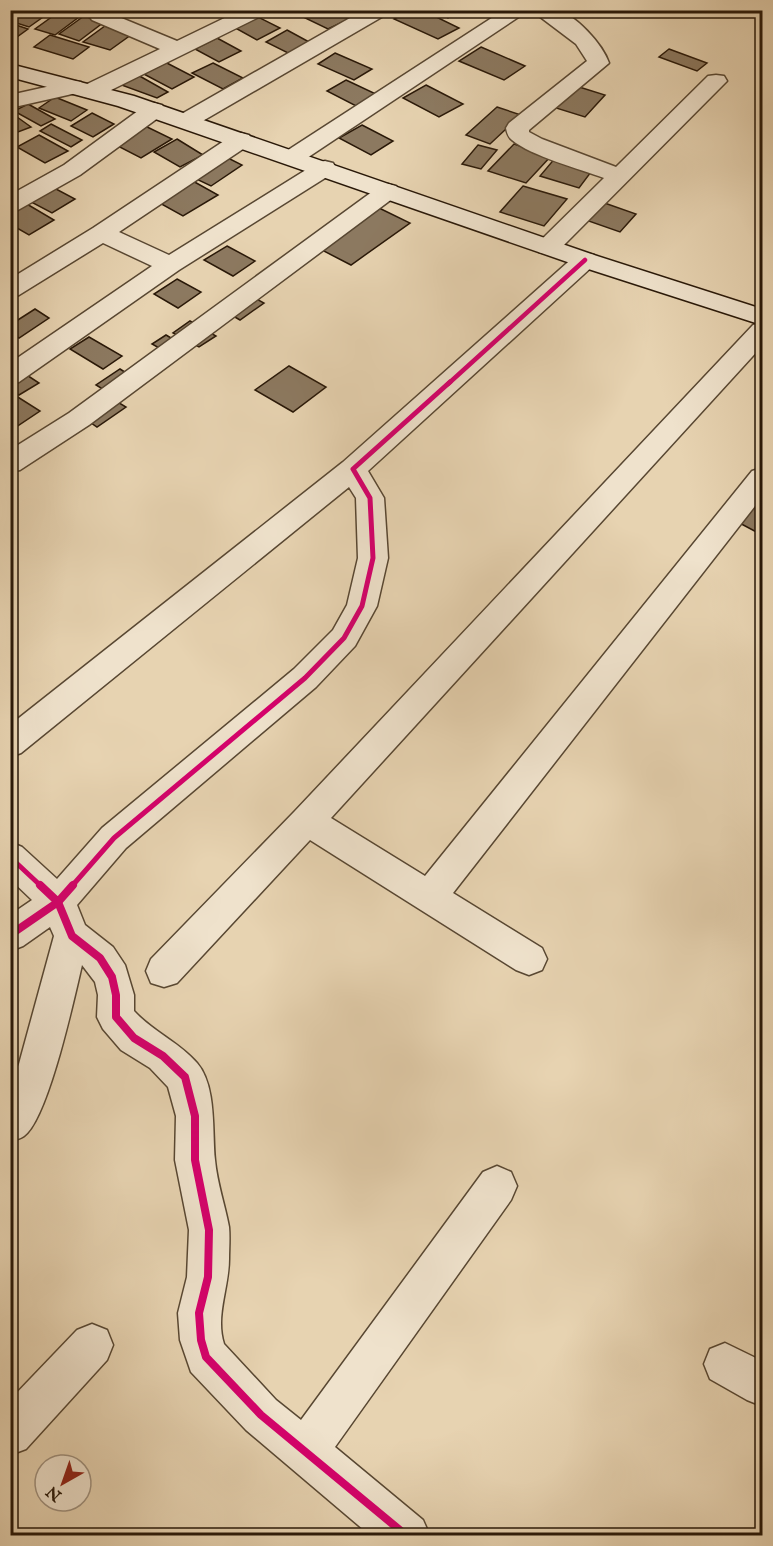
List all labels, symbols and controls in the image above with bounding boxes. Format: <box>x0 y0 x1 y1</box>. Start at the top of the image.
north arrow <box>33 1453 93 1513</box>
text: N <box>43 1481 67 1506</box>

